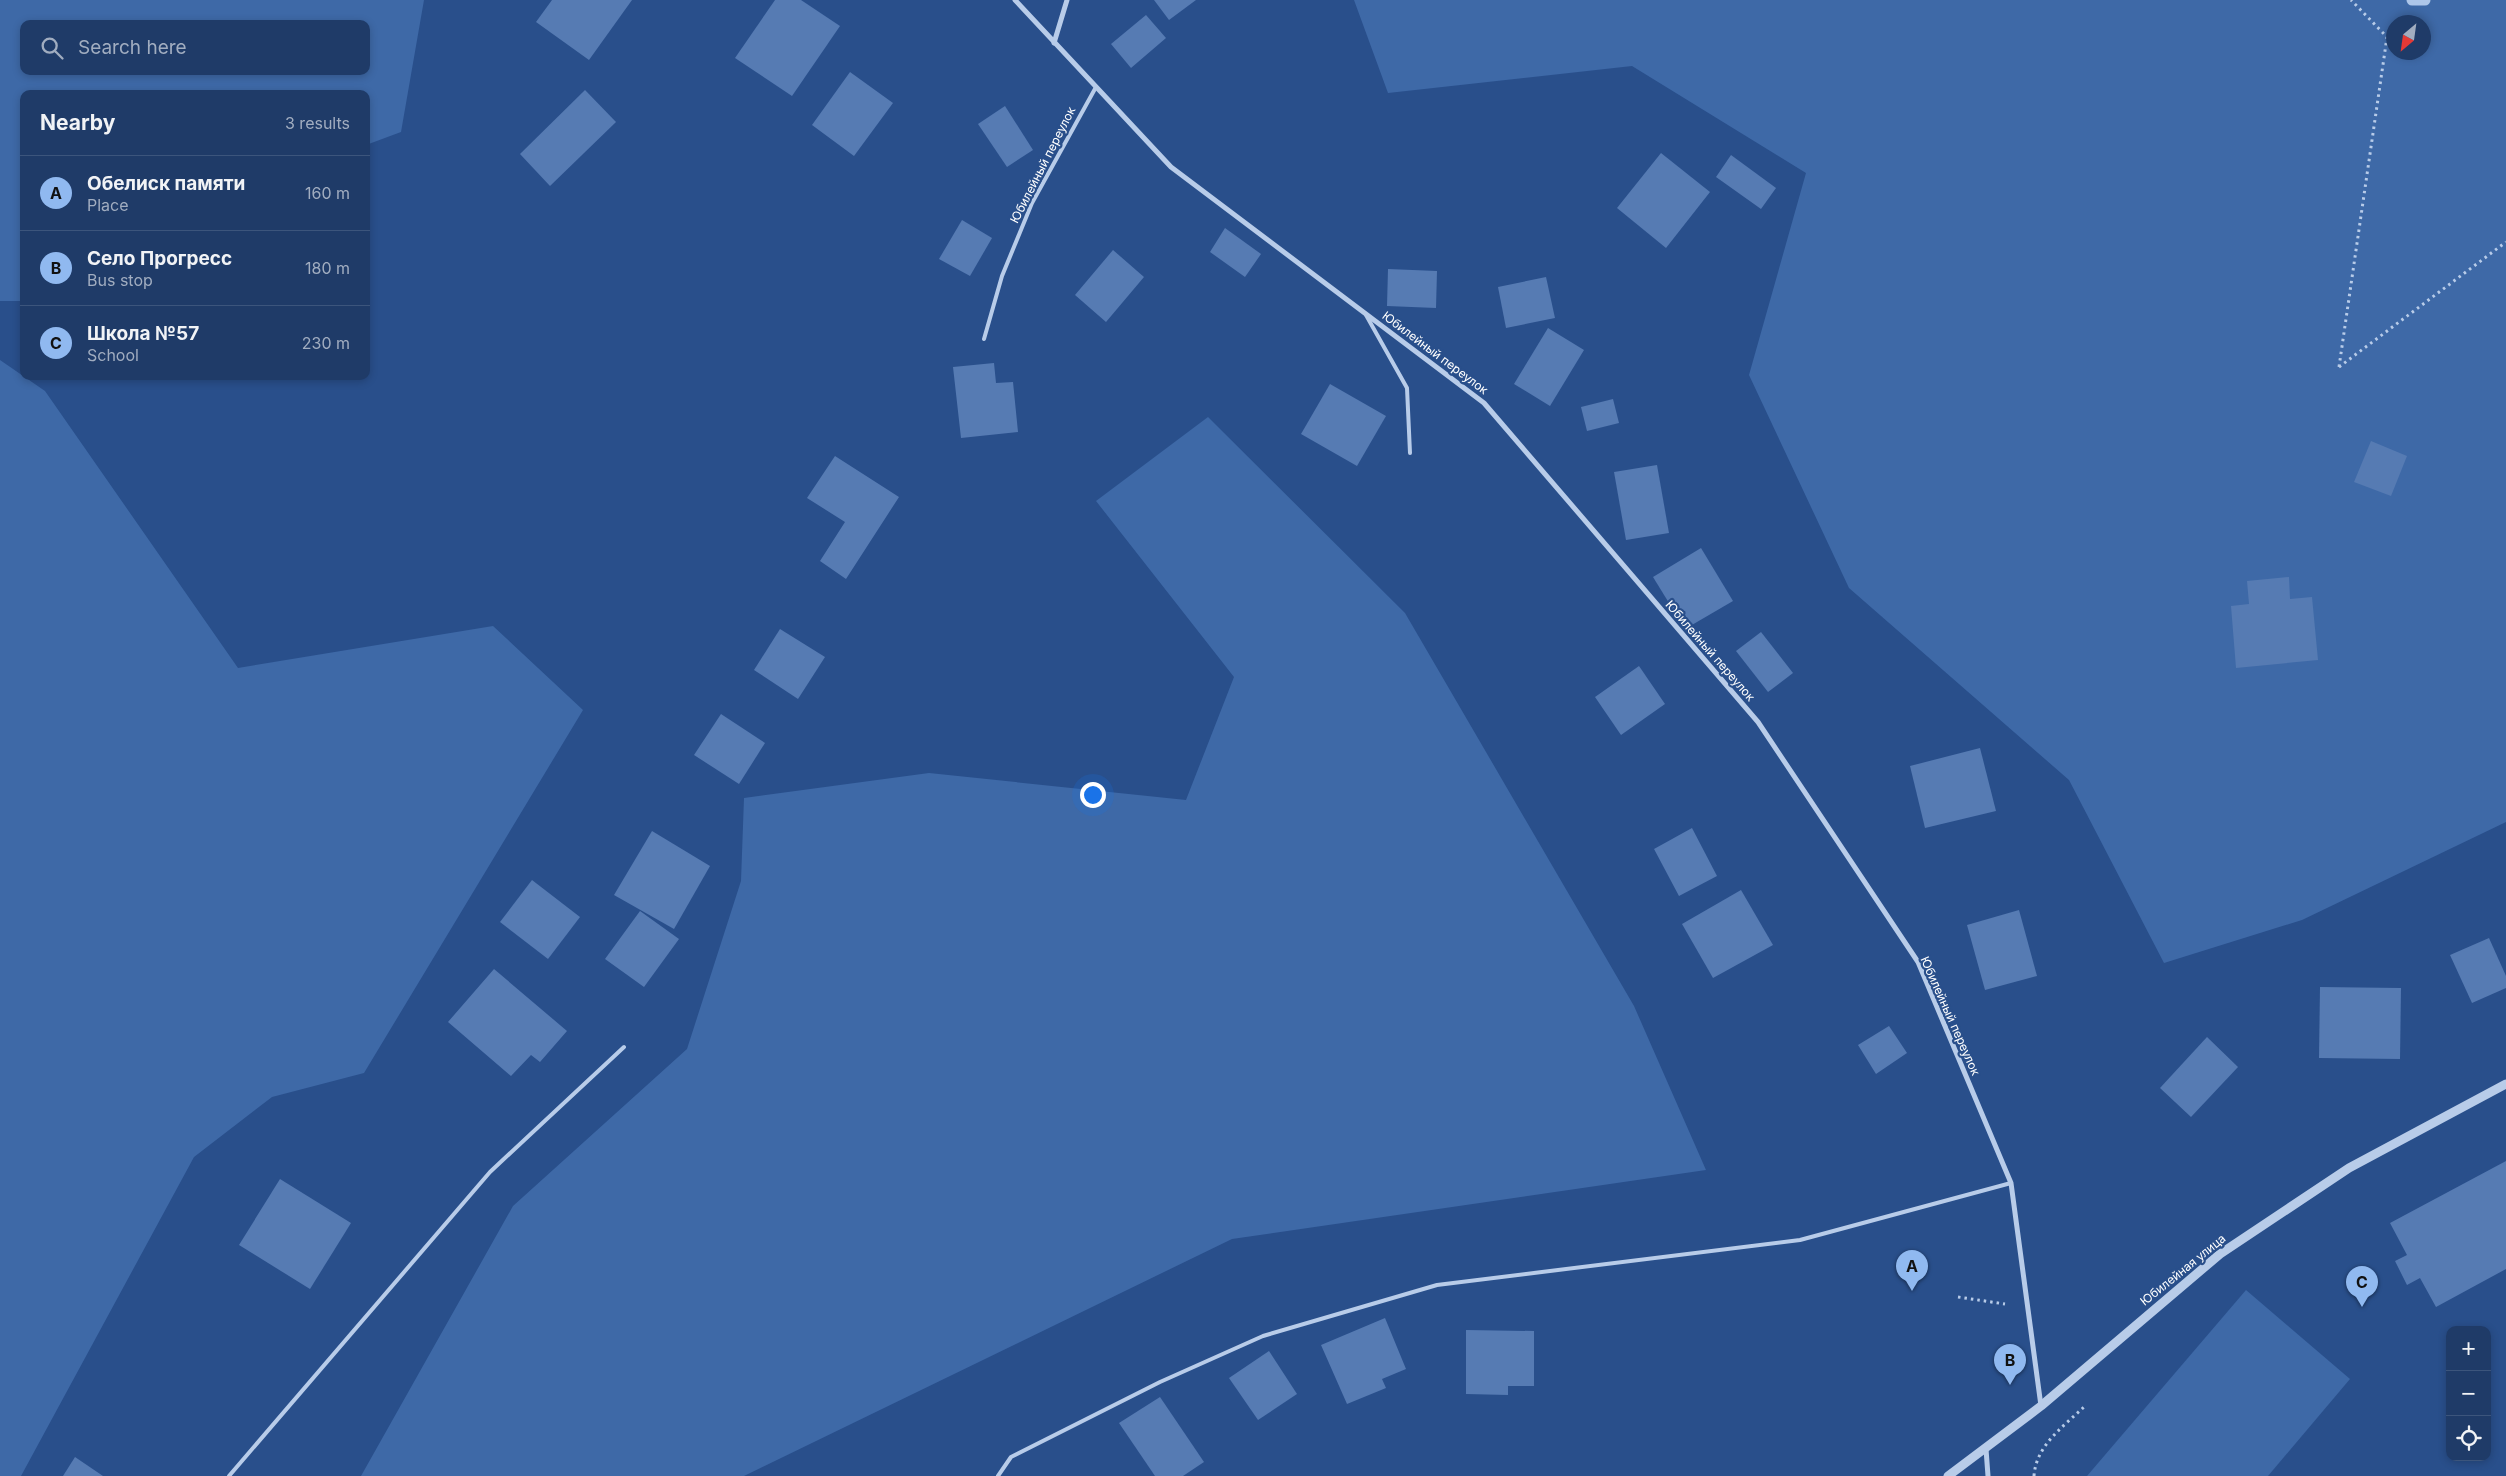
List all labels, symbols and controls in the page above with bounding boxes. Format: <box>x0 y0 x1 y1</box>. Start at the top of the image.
north arrow <box>2386 15 2431 60</box>
search box <box>20 20 370 75</box>
icon: search <box>38 34 66 62</box>
text: Search here <box>78 36 187 59</box>
street label: Юбилейный переулок <box>1007 104 1079 226</box>
text: Nearby <box>40 110 115 135</box>
text: 3 results <box>285 113 350 133</box>
text: Обелиск памяти <box>87 172 245 195</box>
text: A <box>50 183 62 203</box>
text: 160 m <box>305 183 350 203</box>
text: Place <box>87 195 129 215</box>
text: Село Прогресс <box>87 247 232 270</box>
text: B <box>51 258 61 278</box>
text: 180 m <box>305 258 350 278</box>
text: Bus stop <box>87 270 153 290</box>
street label: Юбилейный переулок <box>1379 308 1492 398</box>
text: Школа №57 <box>87 322 199 345</box>
text: C <box>50 333 62 353</box>
text: 230 m <box>302 333 350 353</box>
text: School <box>87 345 139 365</box>
street label: Юбилейный переулок <box>1662 597 1759 705</box>
your location <box>1080 782 1106 808</box>
street label: Юбилейный переулок <box>1917 954 1984 1078</box>
street label: Юбилейная улица <box>2137 1231 2228 1309</box>
pin: A <box>1896 1250 1928 1291</box>
pin: C <box>2346 1266 2378 1307</box>
map controls <box>2446 1326 2491 1461</box>
button: + <box>2446 1326 2491 1371</box>
pin: B <box>1994 1344 2026 1385</box>
button: − <box>2446 1371 2491 1416</box>
button: locate <box>2446 1416 2491 1461</box>

